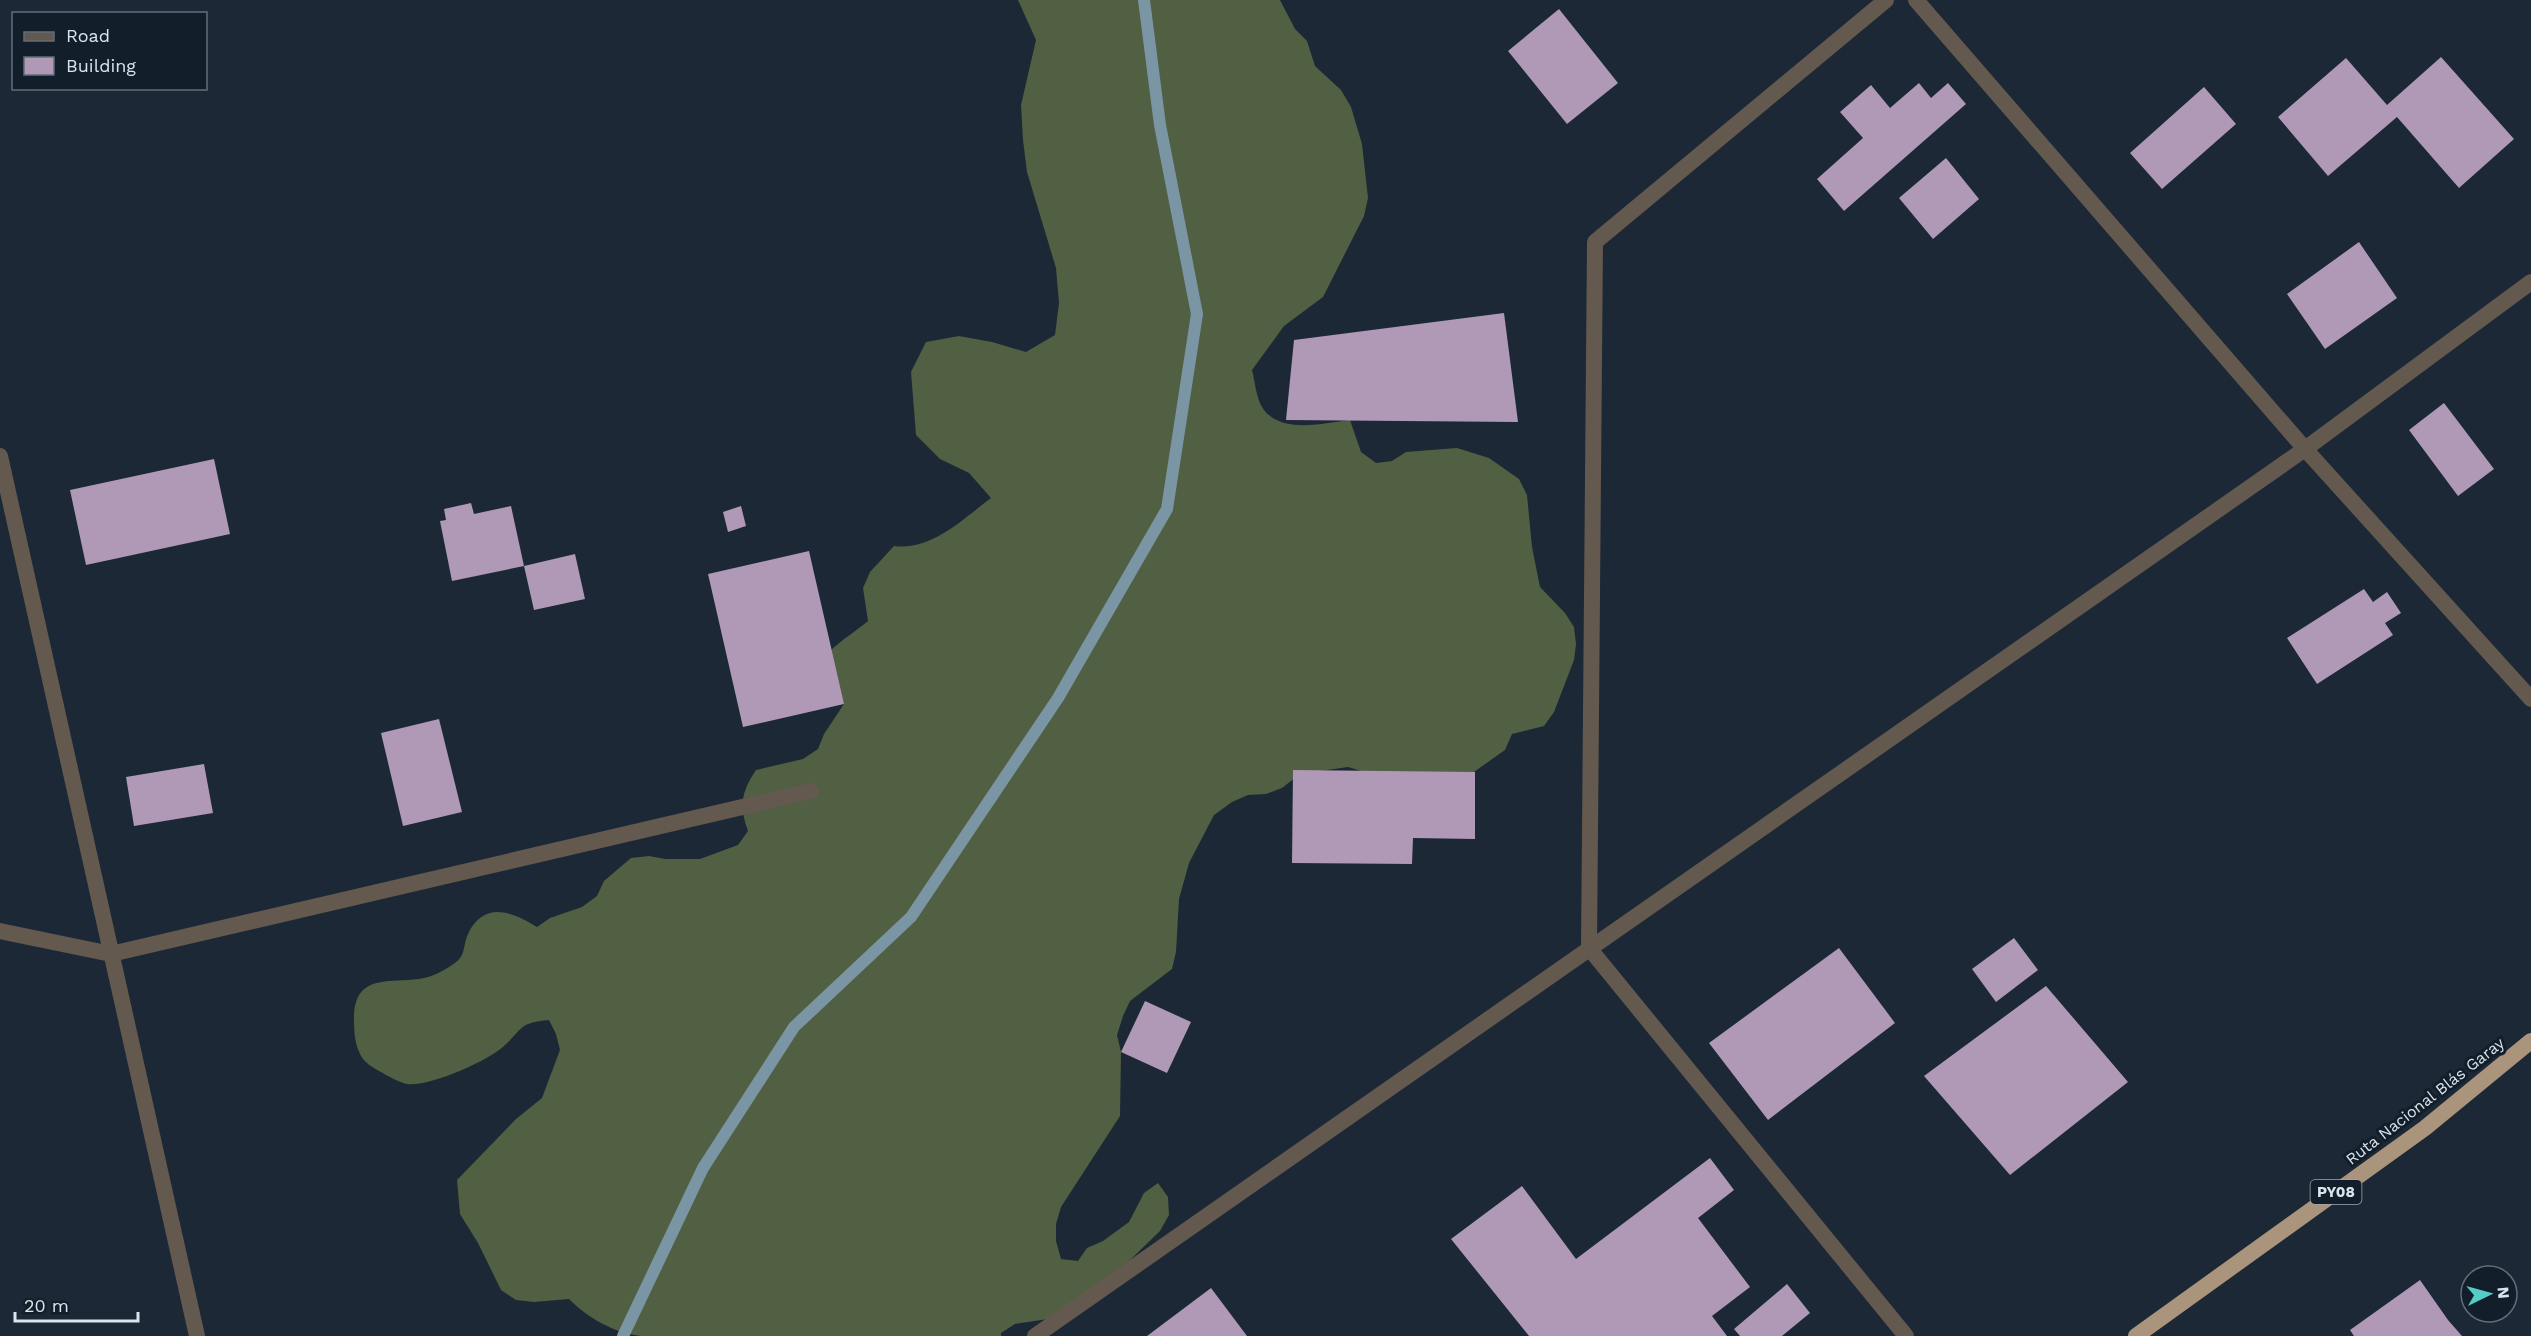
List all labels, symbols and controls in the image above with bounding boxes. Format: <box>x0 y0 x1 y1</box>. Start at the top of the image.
legend <box>12 12 207 90</box>
text: Road <box>66 25 110 46</box>
text: Building <box>66 55 136 76</box>
street label: Ruta Nacional Blás Garay <box>2342 1033 2508 1169</box>
road number: PY08 <box>2310 1180 2362 1204</box>
north arrow <box>2459 1264 2519 1324</box>
scale bar <box>15 1285 138 1323</box>
text: N <box>2493 1286 2513 1299</box>
text: 20 m <box>24 1295 69 1316</box>

